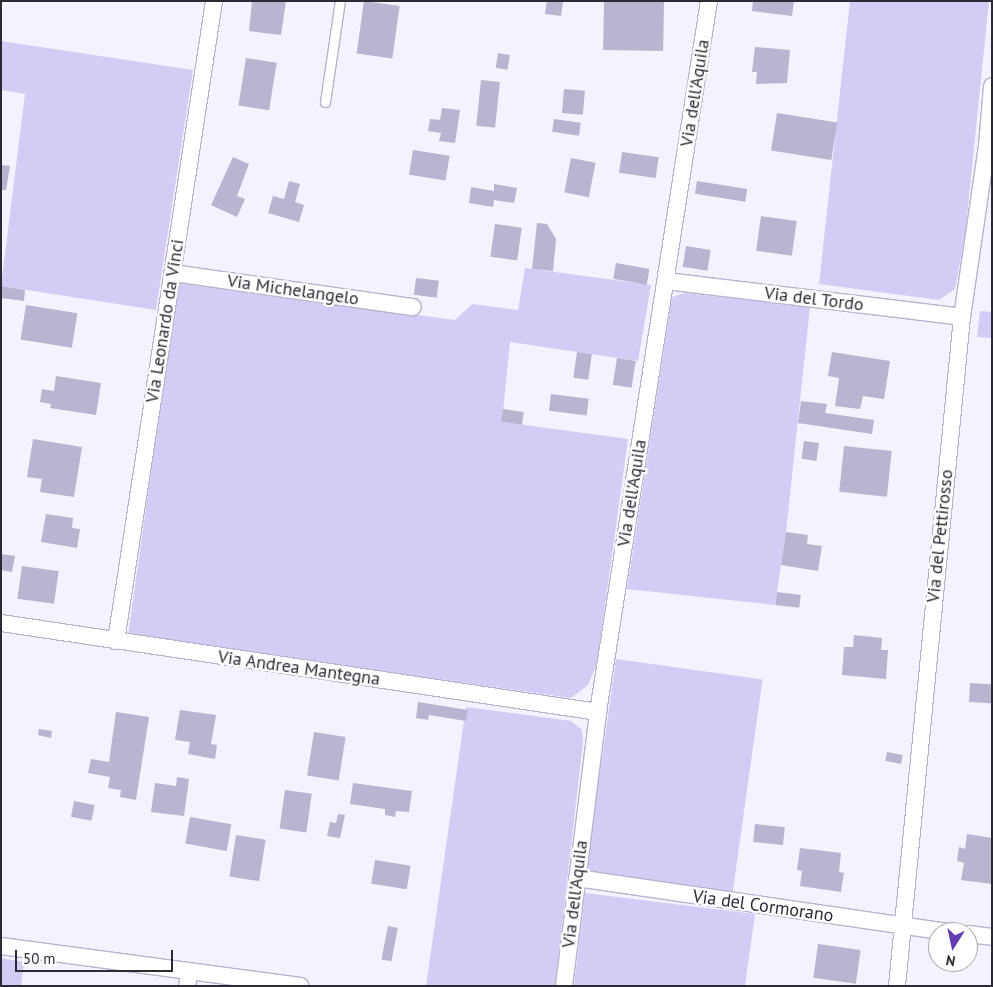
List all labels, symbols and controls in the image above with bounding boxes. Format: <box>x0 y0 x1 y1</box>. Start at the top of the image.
street label: Via dell'Aquila <box>676 38 714 148</box>
street label: Via Leonardo da Vinci <box>141 237 189 405</box>
street label: Via Michelangelo <box>226 270 360 310</box>
street label: Via del Tordo <box>763 282 865 316</box>
street label: Via dell'Aquila <box>613 438 651 548</box>
street label: Via del Pettirosso <box>922 468 958 604</box>
street label: Via Andrea Mantegna <box>216 646 382 690</box>
street label: Via dell'Aquila <box>558 839 592 949</box>
street label: Via del Cormorano <box>691 885 835 927</box>
north arrow <box>928 922 978 972</box>
scale bar <box>18 940 175 972</box>
text: 50 m <box>23 949 56 968</box>
text: N <box>944 951 957 970</box>

